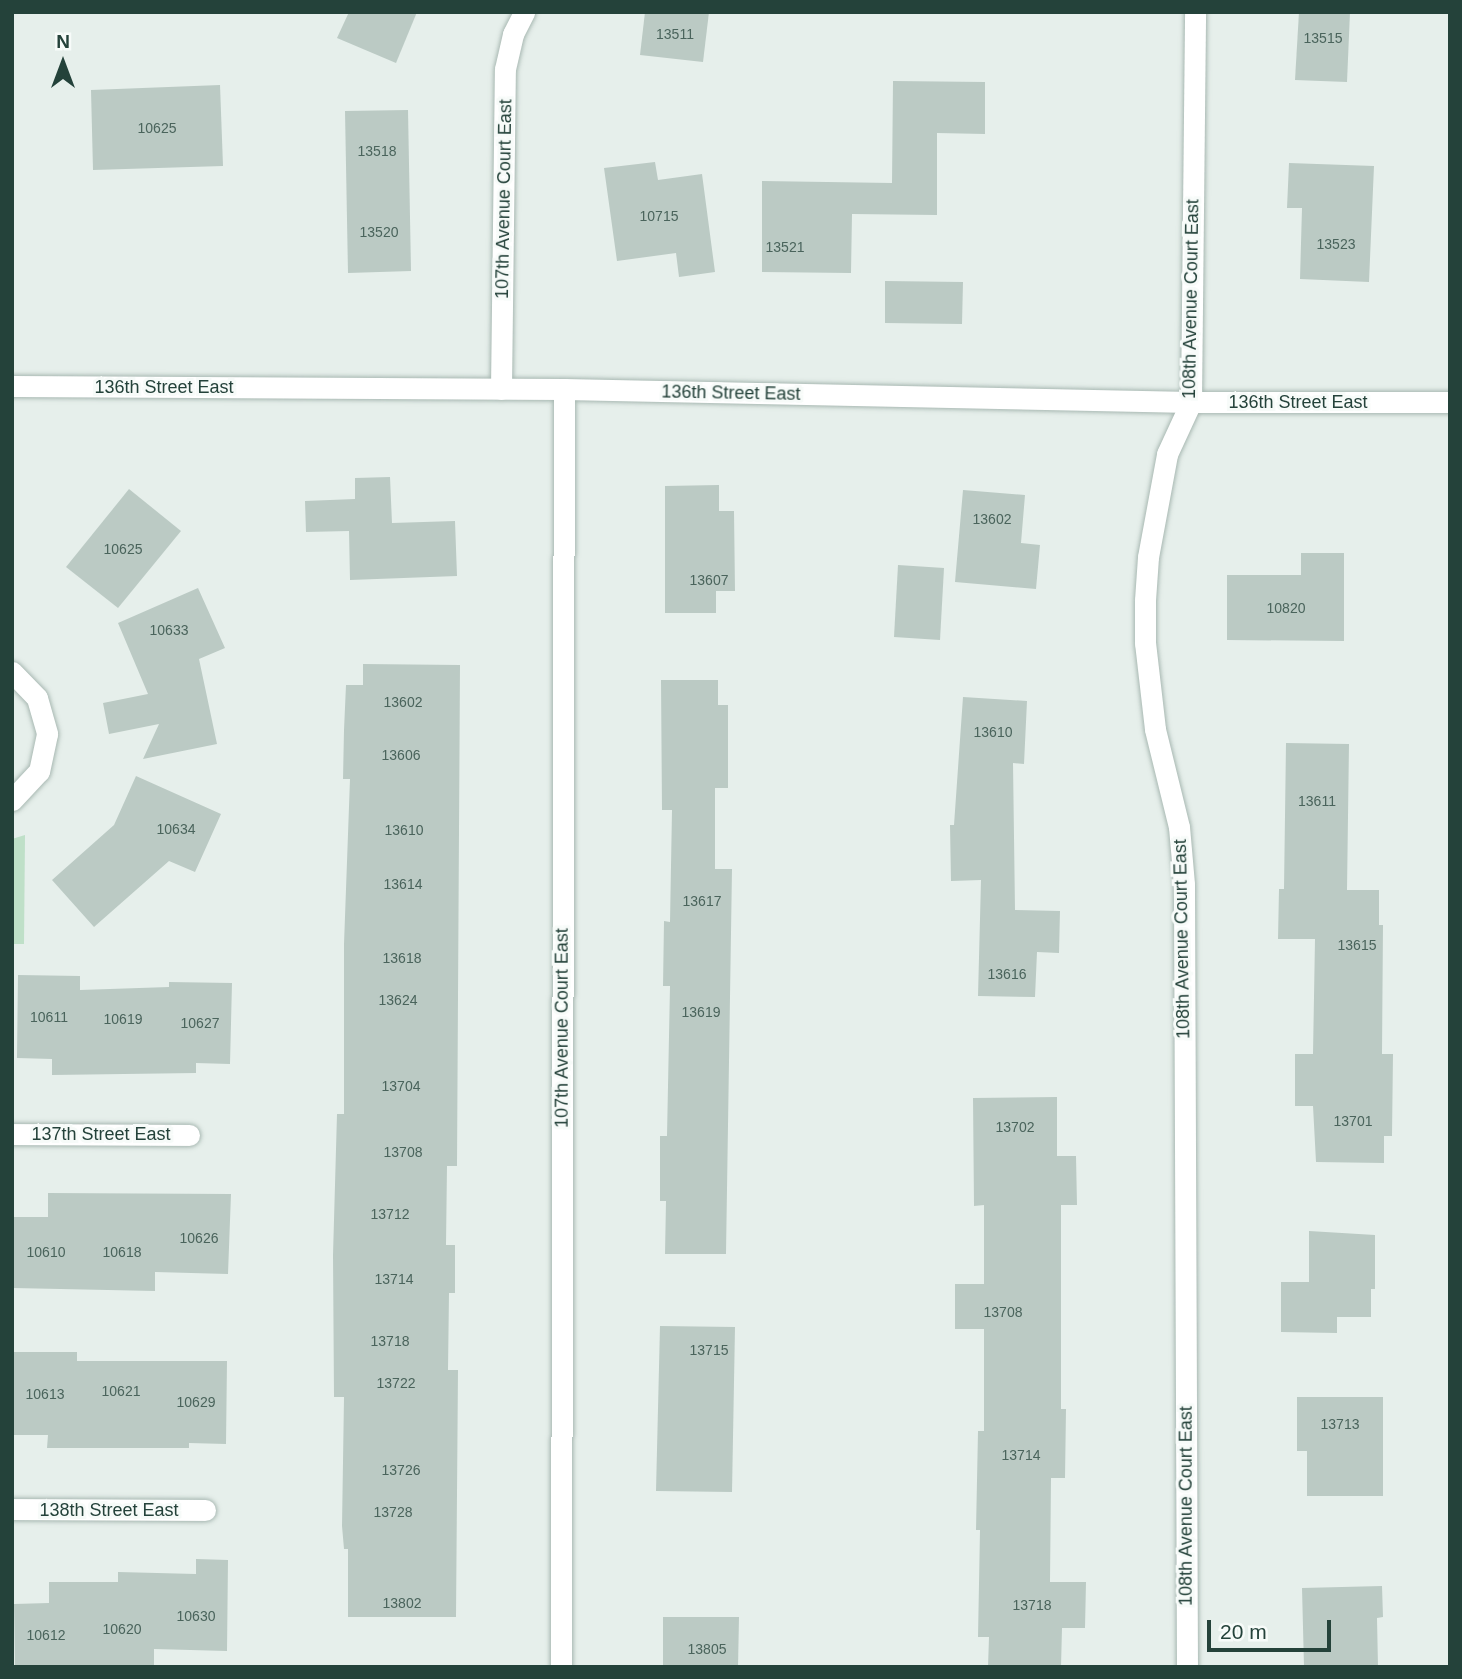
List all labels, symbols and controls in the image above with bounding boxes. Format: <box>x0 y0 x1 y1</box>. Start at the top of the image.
house number: 13511 <box>656 26 694 42</box>
north arrow <box>28 28 98 98</box>
house number: 13515 <box>1304 30 1342 46</box>
text: N <box>56 31 70 52</box>
street label: 107th Avenue Court East <box>491 98 517 300</box>
house number: 10625 <box>138 120 176 136</box>
house number: 13518 <box>358 143 396 159</box>
street label: 108th Avenue Court East <box>1178 198 1204 400</box>
house number: 10715 <box>640 208 678 224</box>
house number: 13520 <box>360 224 398 240</box>
house number: 13523 <box>1317 236 1355 252</box>
house number: 13521 <box>766 239 804 255</box>
street label: 136th Street East <box>94 376 234 398</box>
street label: 136th Street East <box>661 381 801 405</box>
street label: 136th Street East <box>1228 391 1368 413</box>
house number: 13602 <box>973 511 1011 527</box>
house number: 10625 <box>104 541 142 557</box>
house number: 13607 <box>690 572 728 588</box>
house number: 10820 <box>1267 600 1305 616</box>
house number: 10633 <box>150 622 188 638</box>
house number: 13602 <box>384 694 422 710</box>
house number: 13610 <box>974 724 1012 740</box>
house number: 13606 <box>382 747 420 763</box>
house number: 13611 <box>1298 793 1336 809</box>
house number: 10634 <box>157 821 195 837</box>
house number: 13610 <box>385 822 423 838</box>
street label: 108th Avenue Court East <box>1169 838 1195 1040</box>
house number: 13614 <box>384 876 422 892</box>
house number: 13617 <box>683 893 721 909</box>
street label: 107th Avenue Court East <box>551 928 573 1128</box>
house number: 13615 <box>1338 937 1376 953</box>
house number: 13618 <box>383 950 421 966</box>
house number: 13616 <box>988 966 1026 982</box>
house number: 13624 <box>379 992 417 1008</box>
house number: 13619 <box>682 1004 720 1020</box>
house number: 10611 <box>30 1009 68 1025</box>
house number: 10619 <box>104 1011 142 1027</box>
house number: 10627 <box>181 1015 219 1031</box>
house number: 13704 <box>382 1078 420 1094</box>
house number: 13701 <box>1334 1113 1372 1129</box>
house number: 13702 <box>996 1119 1034 1135</box>
street label: 137th Street East <box>31 1123 171 1145</box>
house number: 13708 <box>384 1144 422 1160</box>
house number: 13712 <box>371 1206 409 1222</box>
house number: 10626 <box>180 1230 218 1246</box>
house number: 10610 <box>27 1244 65 1260</box>
house number: 10618 <box>103 1244 141 1260</box>
house number: 13714 <box>375 1271 413 1287</box>
house number: 13708 <box>984 1304 1022 1320</box>
house number: 13718 <box>371 1333 409 1349</box>
house number: 13715 <box>690 1342 728 1358</box>
house number: 13722 <box>377 1375 415 1391</box>
house number: 10621 <box>102 1383 140 1399</box>
house number: 10613 <box>26 1386 64 1402</box>
house number: 10629 <box>177 1394 215 1410</box>
street label: 108th Avenue Court East <box>1175 1406 1197 1606</box>
house number: 13713 <box>1321 1416 1359 1432</box>
house number: 13714 <box>1002 1447 1040 1463</box>
house number: 13726 <box>382 1462 420 1478</box>
street label: 138th Street East <box>39 1499 179 1521</box>
house number: 13728 <box>374 1504 412 1520</box>
house number: 13802 <box>383 1595 421 1611</box>
house number: 13718 <box>1013 1597 1051 1613</box>
scale bar <box>1210 1606 1334 1650</box>
house number: 10630 <box>177 1608 215 1624</box>
text: 20 m <box>1220 1620 1267 1643</box>
house number: 10620 <box>103 1621 141 1637</box>
house number: 10612 <box>27 1627 65 1643</box>
house number: 13805 <box>688 1641 726 1657</box>

